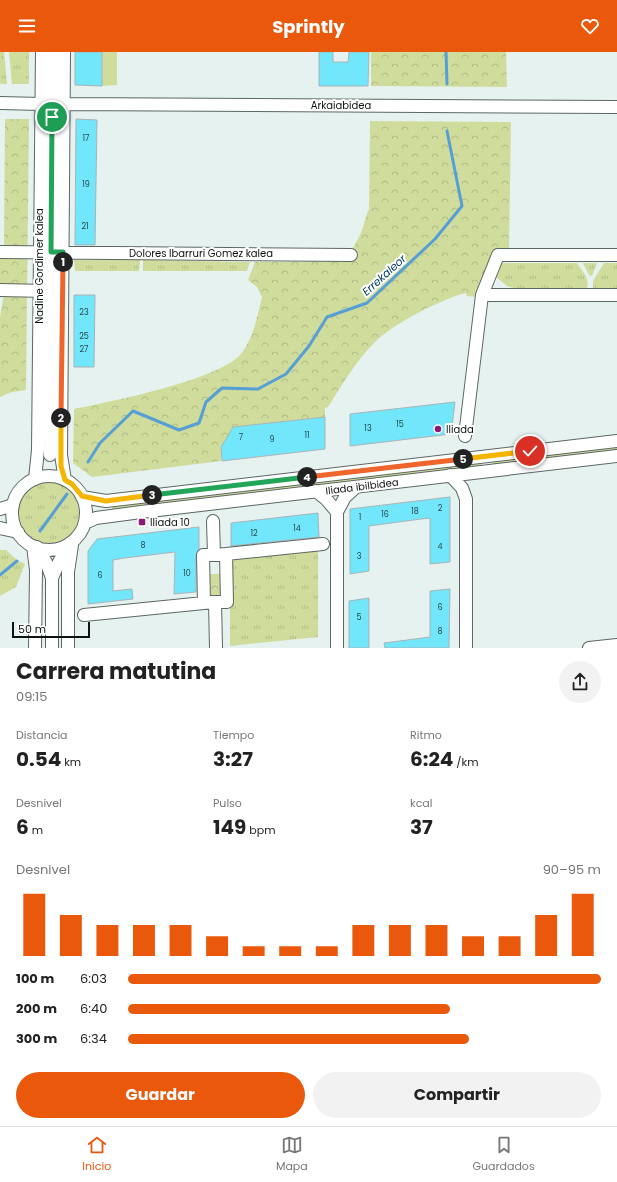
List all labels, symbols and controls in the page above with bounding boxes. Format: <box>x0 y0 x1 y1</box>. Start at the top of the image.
text: Sprintly <box>272 14 345 39</box>
icon: menu <box>16 15 38 37</box>
icon: heart <box>579 15 601 37</box>
street label: Arkaiabidea <box>311 98 371 113</box>
pin <box>35 100 69 134</box>
icon: arrive <box>41 106 63 128</box>
house number: 17 <box>83 133 90 144</box>
house number: 19 <box>82 179 90 190</box>
street label: Nadine Gordimer kalea <box>32 208 47 324</box>
house number: 21 <box>81 221 89 232</box>
street label: Dolores Ibarruri Gomez kalea <box>129 246 273 261</box>
water label: Errekaleor <box>358 250 410 299</box>
pin: 1 <box>53 252 73 272</box>
text: 1 <box>61 254 65 270</box>
house number: 23 <box>79 307 89 318</box>
house number: 25 <box>79 331 89 342</box>
house number: 27 <box>80 344 89 355</box>
pin: 2 <box>51 408 71 428</box>
text: 2 <box>58 410 64 426</box>
house number: 15 <box>396 419 404 430</box>
place label: Iliada <box>446 422 474 437</box>
house number: 13 <box>364 423 372 434</box>
marker: Iliada <box>433 424 443 434</box>
house number: 11 <box>304 430 310 441</box>
house number: 7 <box>239 432 244 443</box>
house number: 9 <box>269 434 275 445</box>
pin <box>513 434 547 468</box>
icon: check <box>519 440 541 462</box>
pin: 5 <box>453 449 473 469</box>
text: 5 <box>459 451 467 467</box>
pin: 4 <box>297 467 317 487</box>
text: 4 <box>303 469 311 485</box>
street label: Iliada ibilbidea <box>325 475 399 498</box>
pin: 3 <box>142 485 162 505</box>
text: 3 <box>149 487 155 503</box>
house number: 2 <box>438 503 443 514</box>
house number: 18 <box>411 506 419 517</box>
house number: 16 <box>381 509 389 520</box>
house number: 1 <box>359 512 361 523</box>
place label: Iliada 10 <box>150 515 190 530</box>
marker: Iliada 10 <box>137 517 147 527</box>
house number: 14 <box>293 523 301 534</box>
house number: 12 <box>250 528 258 539</box>
house number: 8 <box>140 540 146 551</box>
house number: 4 <box>437 541 443 552</box>
house number: 3 <box>357 551 362 562</box>
house number: 10 <box>183 568 191 579</box>
house number: 6 <box>97 570 103 581</box>
house number: 6 <box>437 602 443 613</box>
house number: 5 <box>356 612 362 623</box>
scale bar <box>12 620 90 639</box>
text: 50 m <box>18 621 46 637</box>
house number: 8 <box>437 626 443 637</box>
text: Carrera matutina <box>16 656 216 687</box>
button: share <box>559 661 601 703</box>
text: 09:15 <box>16 687 47 706</box>
text: Distancia <box>16 727 68 743</box>
text: Tiempo <box>213 727 254 743</box>
text: Ritmo <box>410 727 442 743</box>
text: 0.54 <box>16 745 61 773</box>
text: 3:27 <box>213 745 253 773</box>
text: 6:24 <box>410 745 453 773</box>
text: km <box>61 754 81 770</box>
text: /km <box>453 754 479 770</box>
text: Desnivel <box>16 795 62 811</box>
text: Pulso <box>213 795 242 811</box>
text: kcal <box>410 795 432 811</box>
text: 6 <box>16 813 29 841</box>
text: 149 <box>213 813 246 841</box>
text: 37 <box>410 813 433 841</box>
text: m <box>29 822 43 838</box>
text: bpm <box>246 822 276 838</box>
text: Desnivel <box>16 860 70 879</box>
text: 90–95 m <box>543 860 601 879</box>
text: 100 m <box>16 969 54 988</box>
text: 6:03 <box>80 969 107 988</box>
text: 200 m <box>16 999 57 1018</box>
text: 6:40 <box>80 999 107 1018</box>
text: 300 m <box>16 1029 57 1048</box>
text: 6:34 <box>80 1029 107 1048</box>
button: Guardar <box>16 1072 305 1118</box>
button: Compartir <box>313 1072 601 1118</box>
tab: Inicio <box>82 1134 111 1175</box>
tab: Mapa <box>276 1134 308 1175</box>
tab: Guardados <box>472 1134 535 1175</box>

